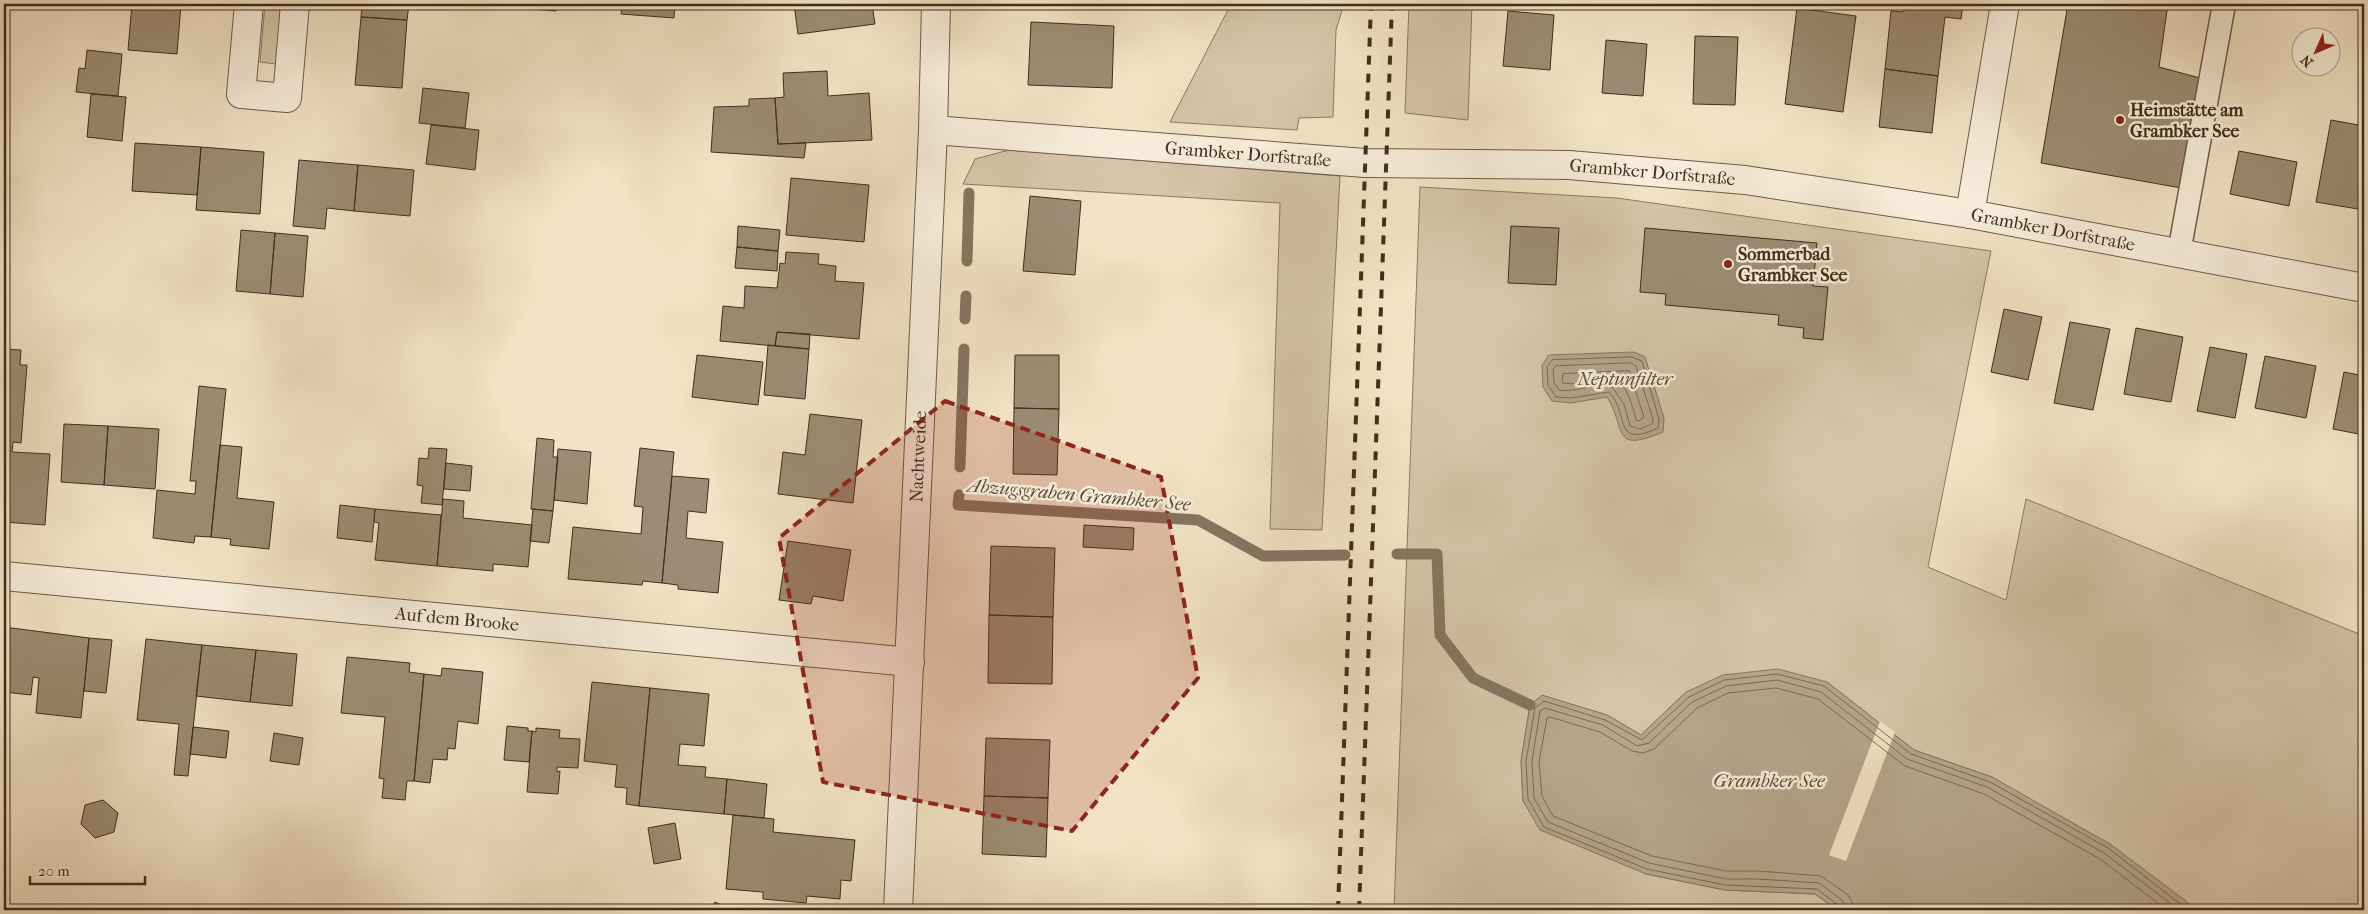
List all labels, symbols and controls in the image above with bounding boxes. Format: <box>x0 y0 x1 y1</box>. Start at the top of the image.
north arrow <box>2290 28 2340 78</box>
text: N <box>2297 51 2317 71</box>
place label: Heimstätte am Grambker See <box>2130 100 2245 142</box>
marker: Heimstätte am Grambker See <box>2114 114 2126 126</box>
street label: Grambker Dorfstraße <box>1164 138 1332 171</box>
street label: Grambker Dorfstraße <box>1568 155 1736 190</box>
street label: Grambker Dorfstraße <box>1969 204 2137 256</box>
place label: Sommerbad Grambker See <box>1738 244 1848 286</box>
marker: Sommerbad Grambker See <box>1722 258 1734 270</box>
water label: Neptunfilter <box>1576 368 1674 390</box>
street label: Nachtweide <box>906 410 931 503</box>
water label: Abzugsgraben Grambker See <box>965 474 1193 516</box>
street label: Auf dem Brooke <box>393 603 520 636</box>
water label: Grambker See <box>1713 770 1826 792</box>
scale bar <box>30 854 145 886</box>
text: 20 m <box>38 862 70 880</box>

